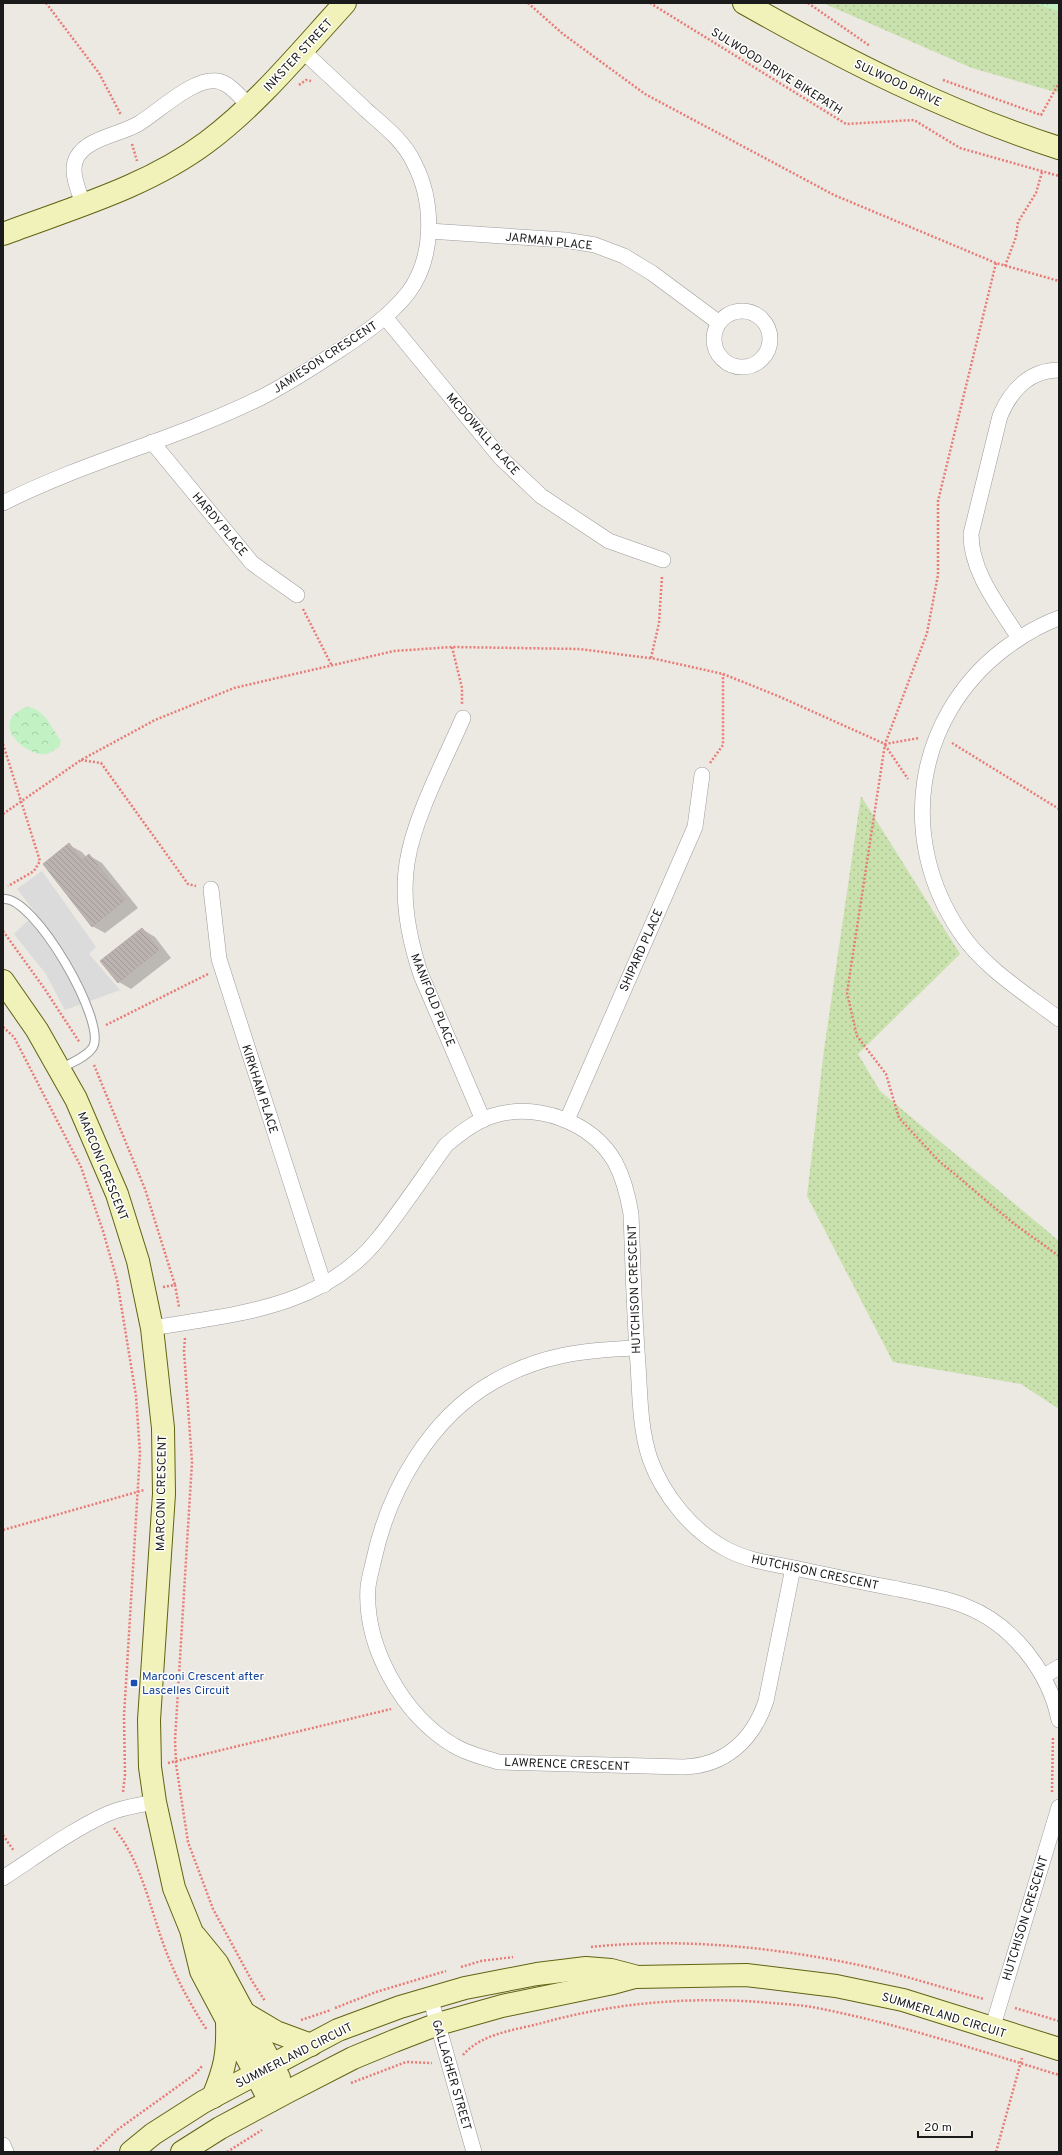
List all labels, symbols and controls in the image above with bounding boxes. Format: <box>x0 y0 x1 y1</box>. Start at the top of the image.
street label: INKSTER STREET <box>261 16 337 96</box>
street label: SULWOOD DRIVE BIKEPATH <box>708 25 845 119</box>
street label: SULWOOD DRIVE <box>851 57 944 111</box>
street label: JARMAN PLACE <box>505 229 593 255</box>
street label: JAMIESON CRESCENT <box>270 318 381 398</box>
street label: MCDOWALL PLACE <box>442 390 522 479</box>
street label: HARDY PLACE <box>188 489 251 560</box>
street label: SHIPARD PLACE <box>616 906 667 994</box>
street label: MANIFOLD PLACE <box>406 951 458 1049</box>
street label: KIRKHAM PLACE <box>237 1043 281 1136</box>
street label: MARCONI CRESCENT <box>73 1110 131 1223</box>
street label: HUTCHISON CRESCENT <box>625 1224 645 1354</box>
street label: MARCONI CRESCENT <box>153 1435 171 1551</box>
street label: HUTCHISON CRESCENT <box>750 1552 880 1594</box>
place label: Marconi Crescent after Lascelles Circuit <box>142 1669 264 1699</box>
marker: Marconi Crescent after Lascelles Circuit <box>129 1678 139 1688</box>
street label: LAWRENCE CRESCENT <box>504 1755 630 1775</box>
street label: HUTCHISON CRESCENT <box>999 1854 1053 1983</box>
street label: SUMMERLAND CIRCUIT <box>880 1989 1008 2043</box>
street label: GALLAGHER STREET <box>428 2018 475 2133</box>
street label: SUMMERLAND CIRCUIT <box>233 2019 356 2092</box>
scale bar <box>918 2113 972 2139</box>
text: 20 m <box>924 2120 952 2136</box>

